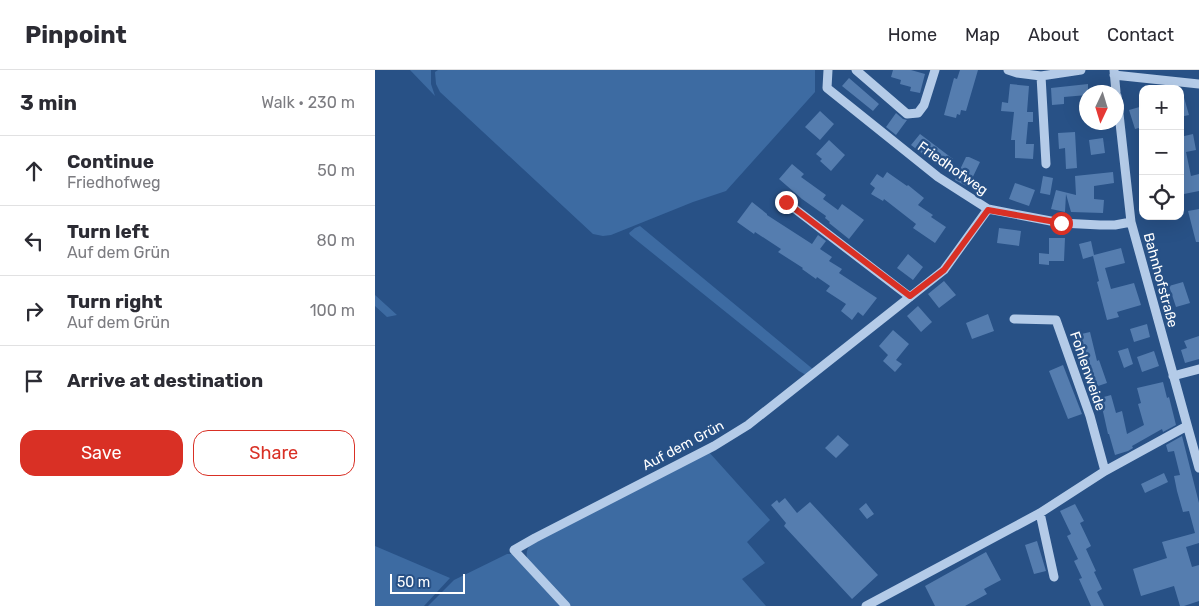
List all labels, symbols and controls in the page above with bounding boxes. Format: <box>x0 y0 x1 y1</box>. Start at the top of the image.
text: Pinpoint <box>25 21 127 49</box>
text: Home <box>888 24 937 46</box>
text: Map <box>965 24 1000 46</box>
text: About <box>1028 24 1079 46</box>
text: Contact <box>1107 24 1174 46</box>
north arrow <box>1079 85 1124 130</box>
map controls <box>1139 85 1184 220</box>
button: + <box>1139 85 1184 130</box>
text: 3 min <box>20 90 77 115</box>
text: Walk · 230 m <box>261 93 355 112</box>
button: − <box>1139 130 1184 175</box>
street label: Friedhofweg <box>914 138 991 199</box>
text: Continue <box>67 150 154 173</box>
icon: ahead <box>20 157 48 185</box>
text: 50 m <box>317 161 355 180</box>
text: Friedhofweg <box>67 173 161 192</box>
button: locate <box>1139 175 1184 220</box>
route end <box>775 191 798 214</box>
route start <box>1050 212 1073 235</box>
text: Turn left <box>67 220 149 243</box>
icon: left <box>20 227 48 255</box>
text: 80 m <box>317 231 355 250</box>
street label: Bahnhofstraße <box>1140 231 1181 330</box>
text: Auf dem Grün <box>67 243 170 262</box>
text: Turn right <box>67 290 162 313</box>
icon: right <box>20 297 48 325</box>
text: 100 m <box>310 301 355 320</box>
text: Auf dem Grün <box>67 313 170 332</box>
street label: Fohlenweide <box>1066 329 1109 413</box>
icon: arrive <box>20 367 48 395</box>
text: Arrive at destination <box>67 369 263 392</box>
street label: Auf dem Grün <box>639 417 727 474</box>
button: Save <box>20 430 183 476</box>
button: Share <box>193 430 355 476</box>
scale bar <box>390 571 465 594</box>
text: 50 m <box>397 574 430 591</box>

